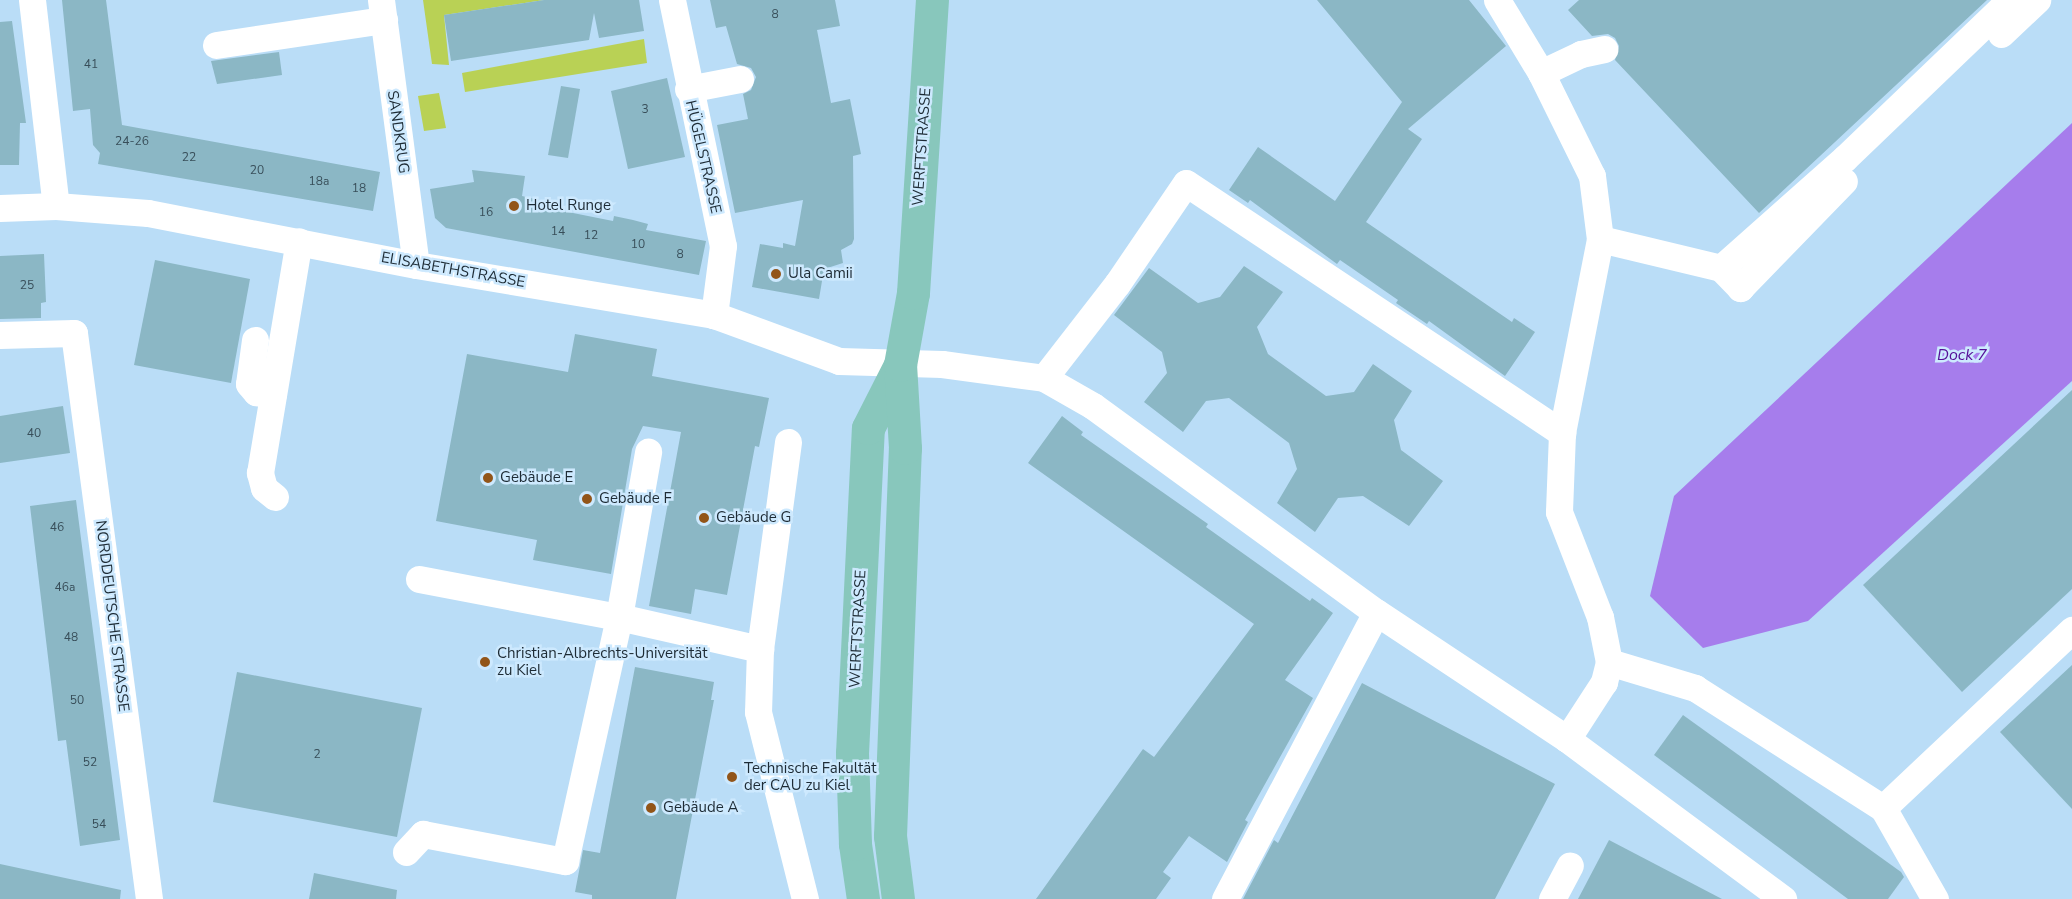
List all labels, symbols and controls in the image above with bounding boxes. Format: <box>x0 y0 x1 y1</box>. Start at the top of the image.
house number: 8 <box>771 8 779 22</box>
house number: 41 <box>84 58 98 72</box>
street label: WERFTSTRASSE <box>909 87 935 207</box>
street label: SANDKRUG <box>383 89 413 175</box>
street label: HÜGELSTRASSE <box>681 99 725 215</box>
house number: 3 <box>641 103 649 117</box>
house number: 24-26 <box>115 135 149 149</box>
house number: 22 <box>182 151 196 165</box>
house number: 20 <box>250 164 264 178</box>
house number: 18a <box>309 175 329 189</box>
house number: 18 <box>352 182 366 196</box>
place label: Hotel Runge <box>526 197 611 215</box>
marker: Hotel Runge <box>507 199 521 213</box>
house number: 16 <box>479 206 493 220</box>
house number: 14 <box>551 225 565 239</box>
house number: 12 <box>584 229 598 243</box>
house number: 10 <box>631 238 645 252</box>
street label: ELISABETHSTRASSE <box>380 248 526 292</box>
house number: 8 <box>676 248 684 262</box>
place label: Ula Camii <box>788 265 853 283</box>
marker: Ula Camii <box>769 267 783 281</box>
house number: 25 <box>20 279 34 293</box>
water label: Dock 7 <box>1937 345 1987 365</box>
house number: 40 <box>27 427 41 441</box>
place label: Gebäude E <box>500 469 573 487</box>
marker: Gebäude E <box>481 471 495 485</box>
place label: Gebäude F <box>599 490 672 508</box>
marker: Gebäude F <box>580 492 594 506</box>
place label: Gebäude G <box>716 509 791 527</box>
marker: Gebäude G <box>697 511 711 525</box>
street label: NORDDEUTSCHE STRASSE <box>91 519 133 713</box>
house number: 46 <box>50 521 64 535</box>
street label: WERFTSTRASSE <box>846 570 870 688</box>
house number: 46a <box>55 581 75 595</box>
house number: 48 <box>64 631 78 645</box>
place label: Christian-Albrechts-Universität zu Kiel <box>497 644 707 679</box>
marker: Christian-Albrechts-Universität zu Kiel <box>478 655 492 669</box>
house number: 50 <box>70 694 84 708</box>
house number: 2 <box>313 748 321 762</box>
house number: 52 <box>83 756 97 770</box>
place label: Technische Fakultät der CAU zu Kiel <box>744 759 876 794</box>
marker: Technische Fakultät der CAU zu Kiel <box>725 770 739 784</box>
place label: Gebäude A <box>663 799 738 817</box>
marker: Gebäude A <box>644 801 658 815</box>
house number: 54 <box>92 818 106 832</box>

